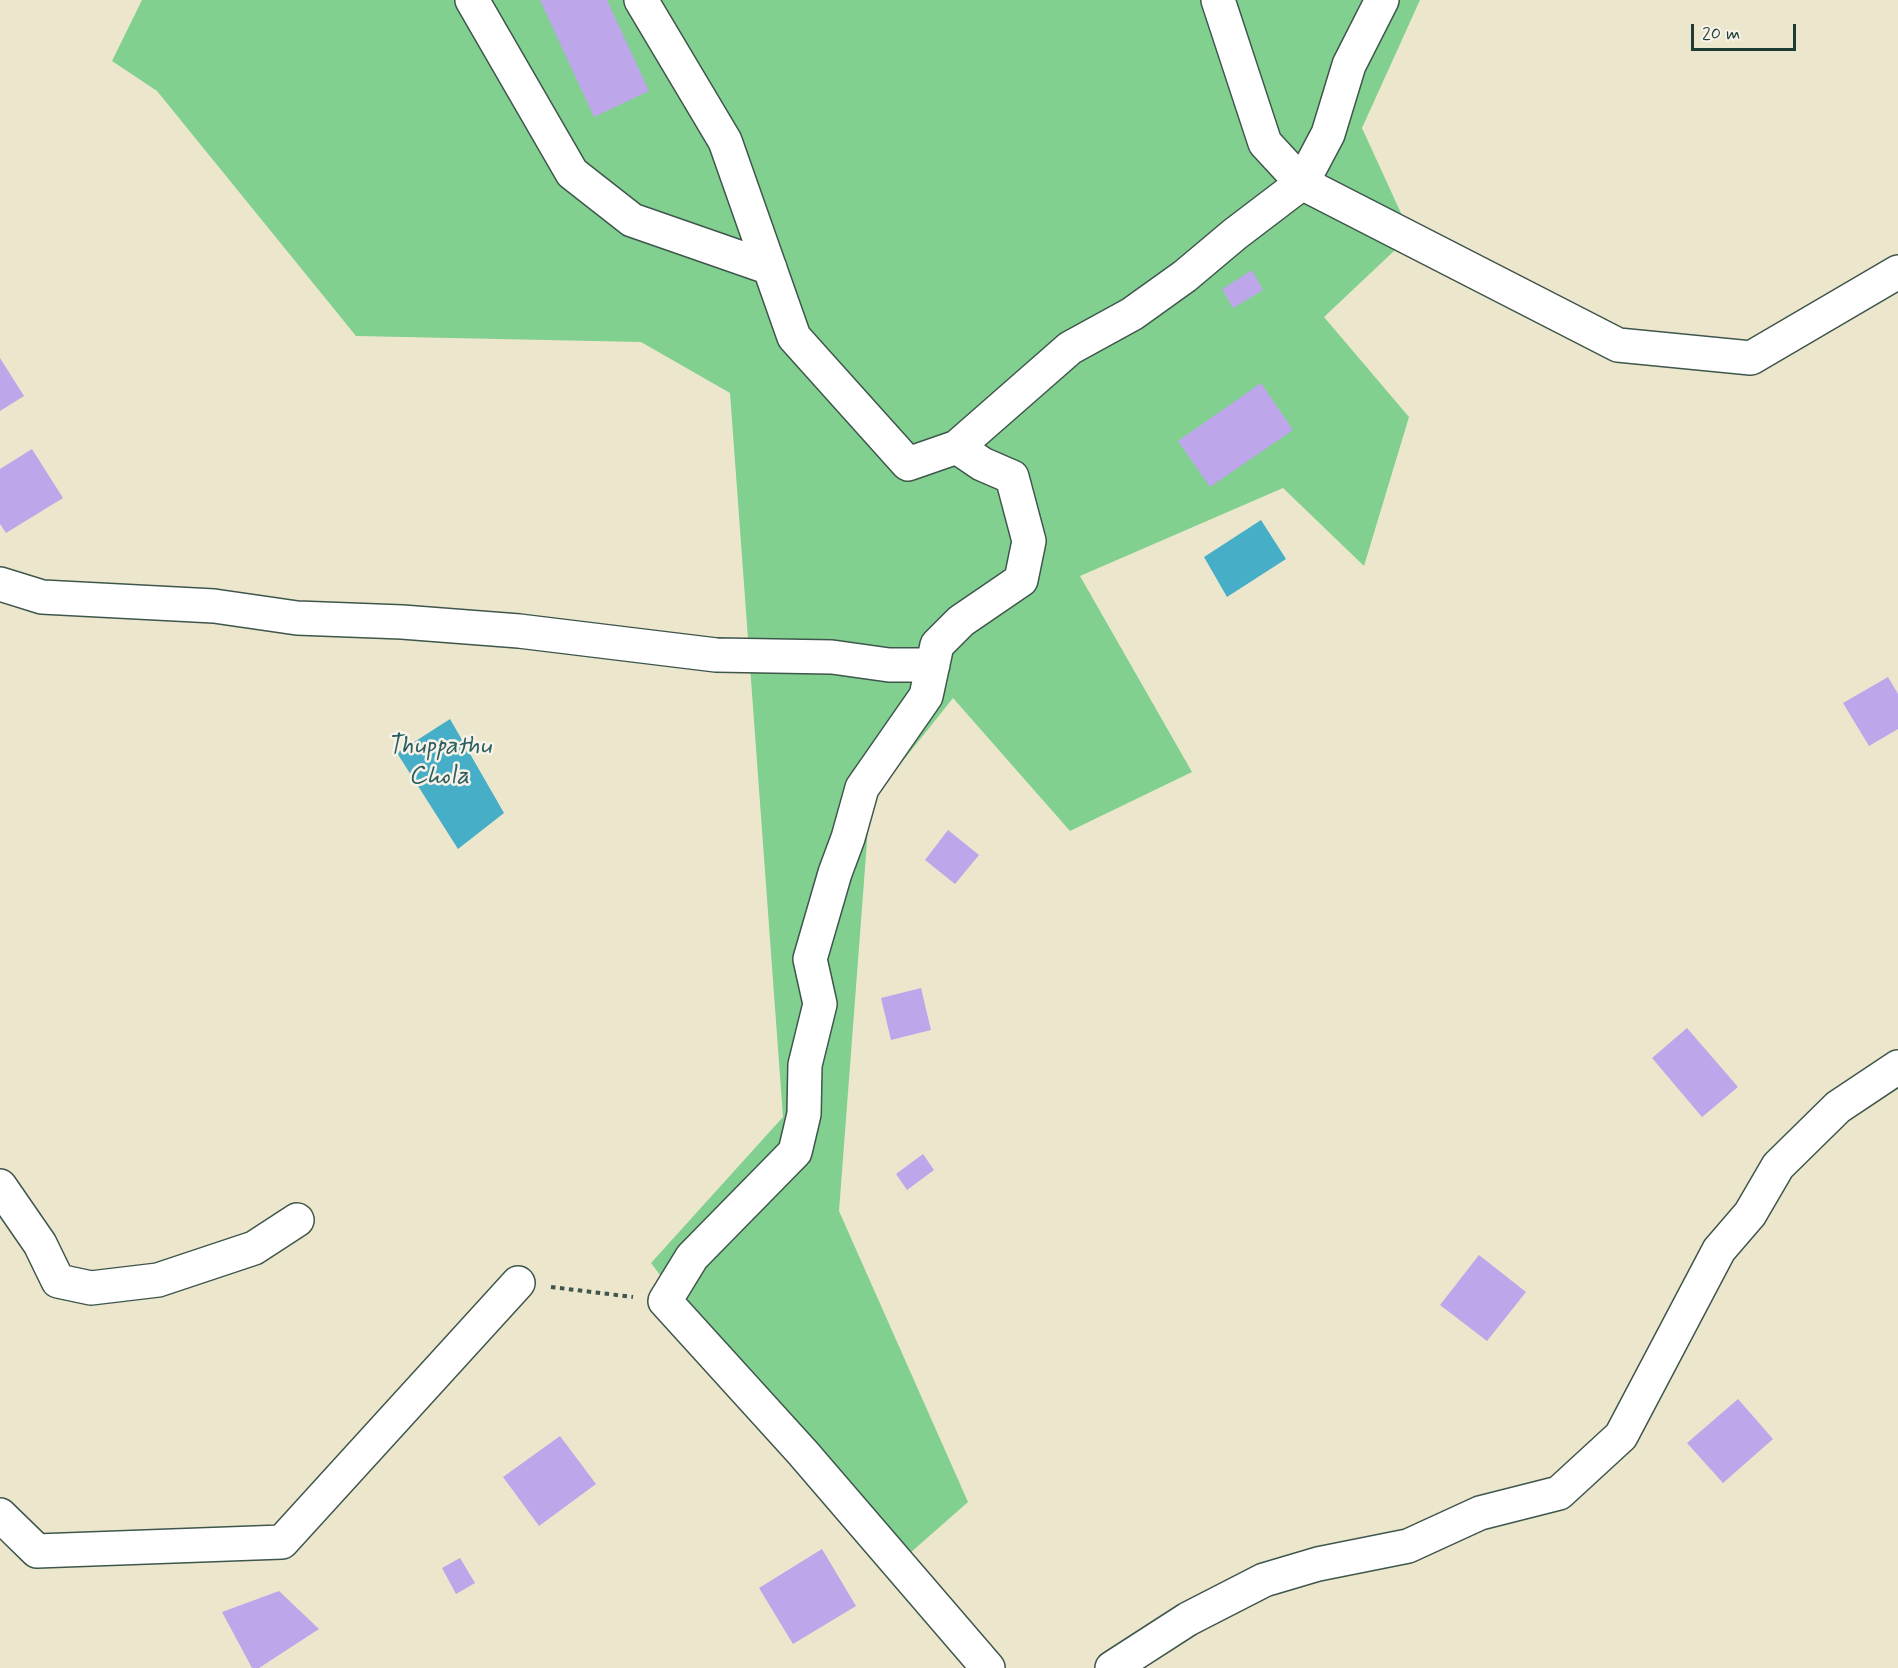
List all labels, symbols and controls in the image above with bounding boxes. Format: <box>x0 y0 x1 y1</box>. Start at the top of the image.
scale bar <box>1694 12 1799 50</box>
text: 20 m <box>1702 22 1740 46</box>
water label: Thuppathu Chola <box>387 732 491 794</box>

